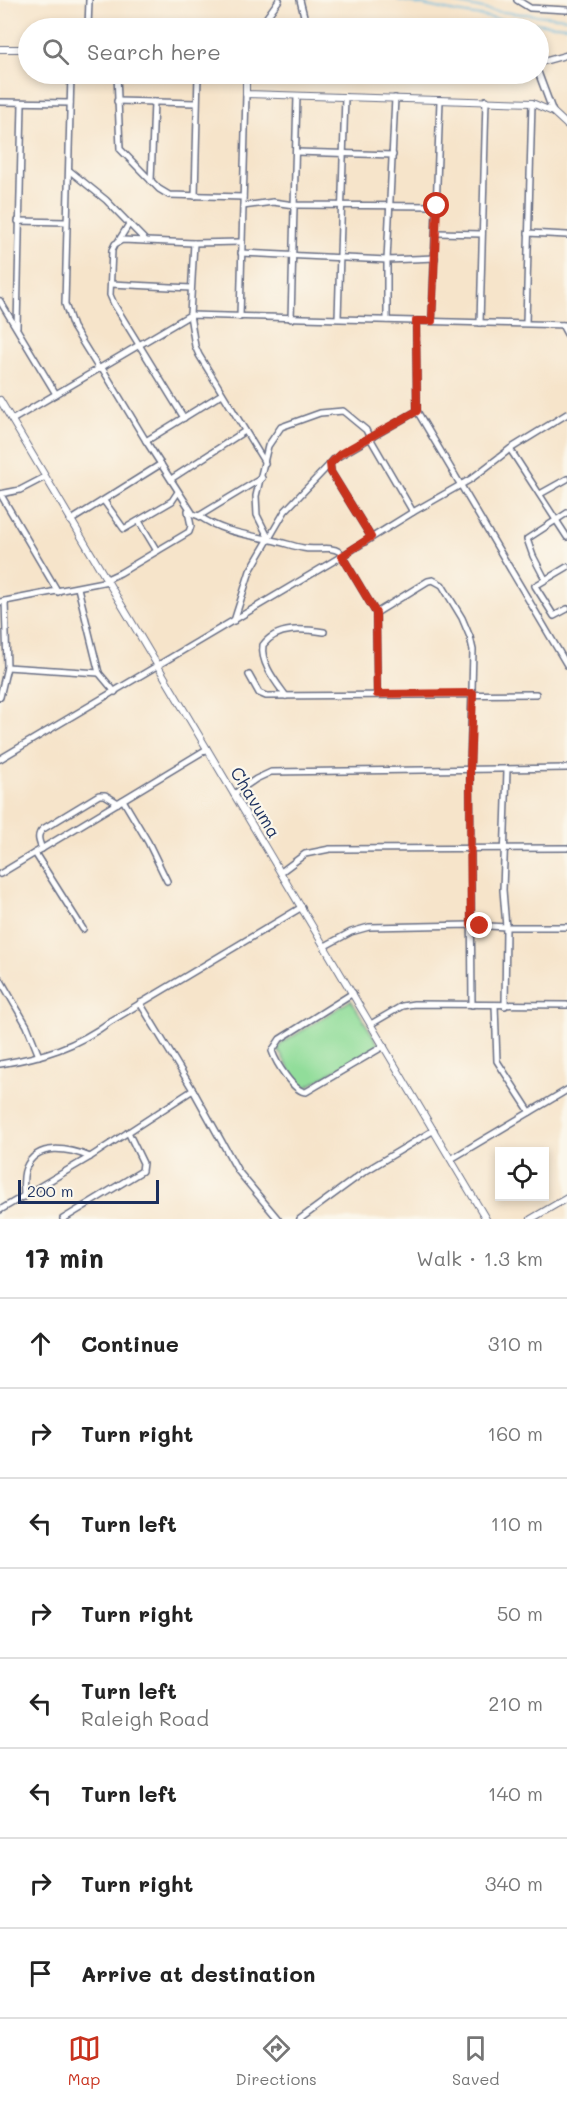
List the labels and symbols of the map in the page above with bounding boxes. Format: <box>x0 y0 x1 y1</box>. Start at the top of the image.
route start <box>423 192 449 218</box>
street label: Chavuma <box>225 762 287 842</box>
route end <box>466 912 492 938</box>
scale bar <box>18 1177 159 1204</box>

